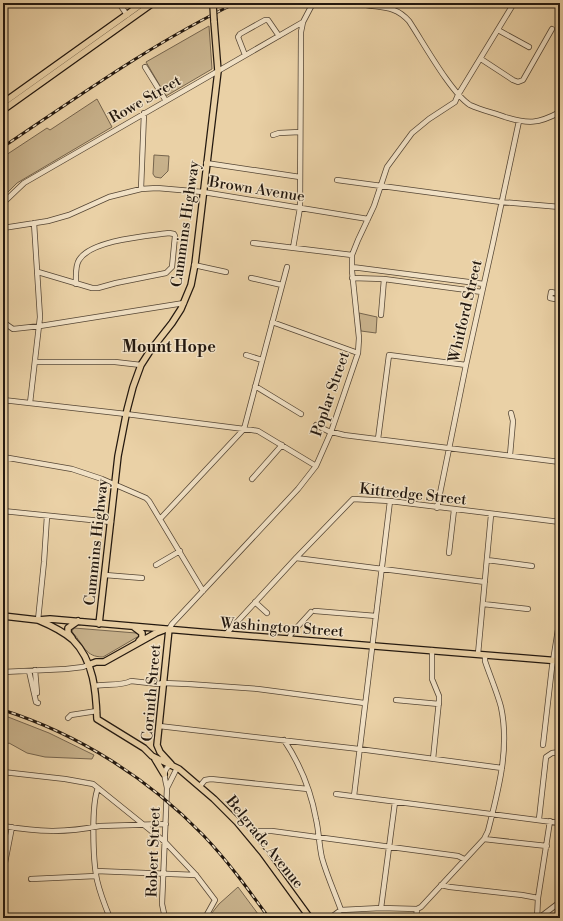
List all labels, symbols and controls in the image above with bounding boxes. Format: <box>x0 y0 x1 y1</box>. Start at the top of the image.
street label: Rowe Street <box>106 71 185 128</box>
street label: Cummins Highway <box>167 159 204 289</box>
street label: Brown Avenue <box>207 172 306 206</box>
street label: Whitford Street <box>444 257 487 365</box>
district label: Mount Hope <box>122 337 216 357</box>
street label: Poplar Street <box>307 348 354 439</box>
street label: Cummins Highway <box>80 477 113 606</box>
street label: Kittredge Street <box>358 479 468 510</box>
street label: Washington Street <box>219 614 345 641</box>
street label: Corinth Street <box>138 643 165 743</box>
street label: Belgrade Avenue <box>221 792 308 892</box>
street label: Robert Street <box>142 806 165 898</box>

